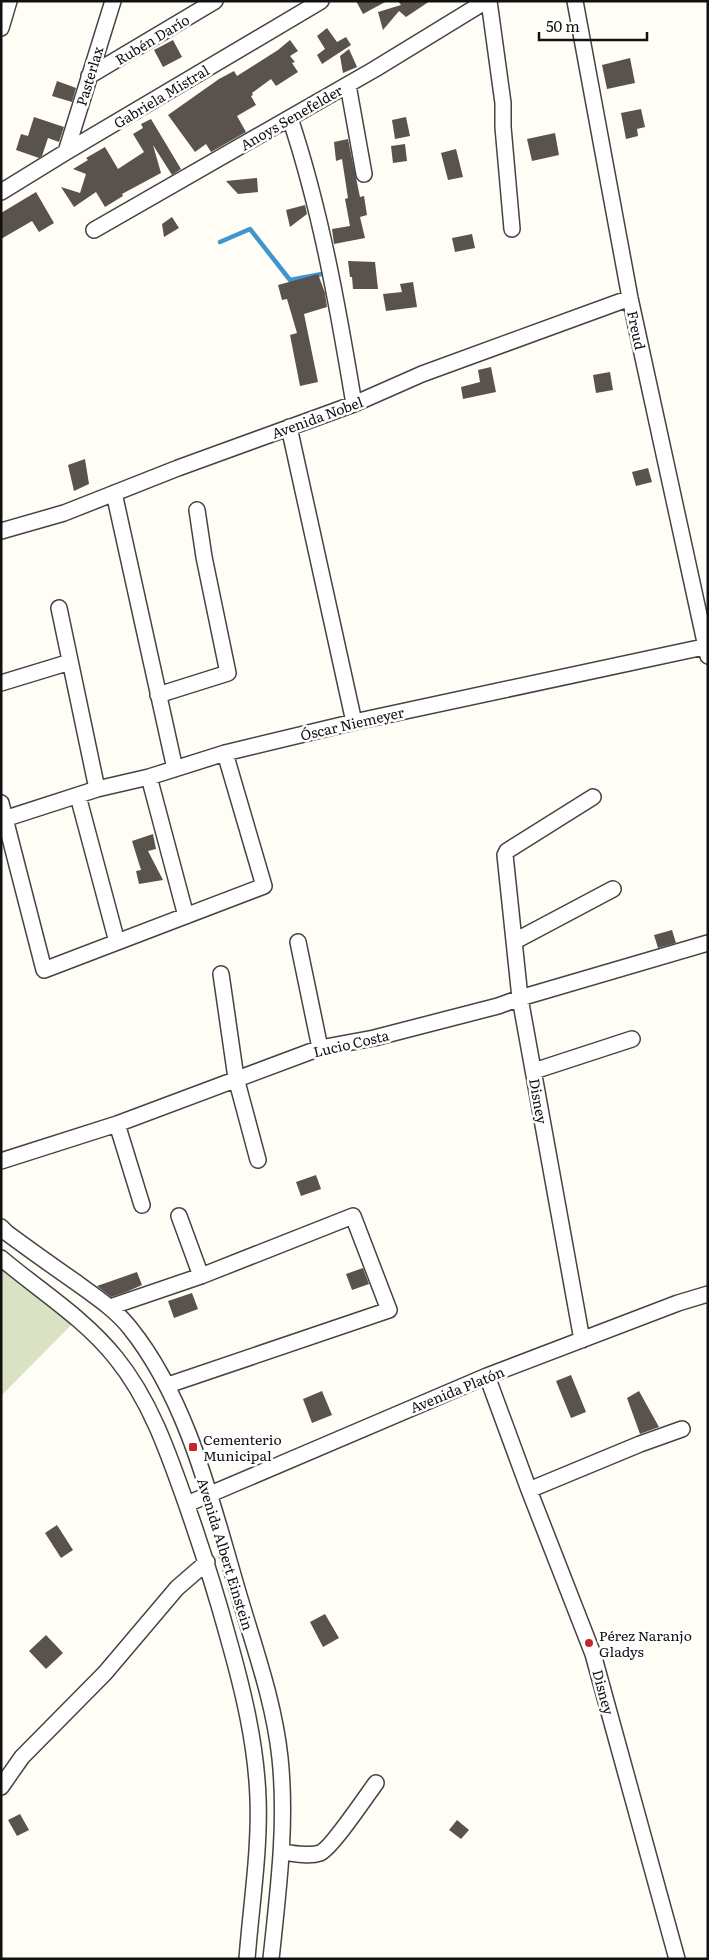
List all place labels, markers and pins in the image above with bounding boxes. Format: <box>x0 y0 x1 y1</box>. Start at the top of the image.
place label: Cementerio Municipal <box>203 1429 282 1465</box>
marker: Cementerio Municipal <box>187 1441 199 1453</box>
place label: Pérez Naranjo Gladys <box>599 1625 692 1661</box>
marker: Pérez Naranjo Gladys <box>583 1637 595 1649</box>

